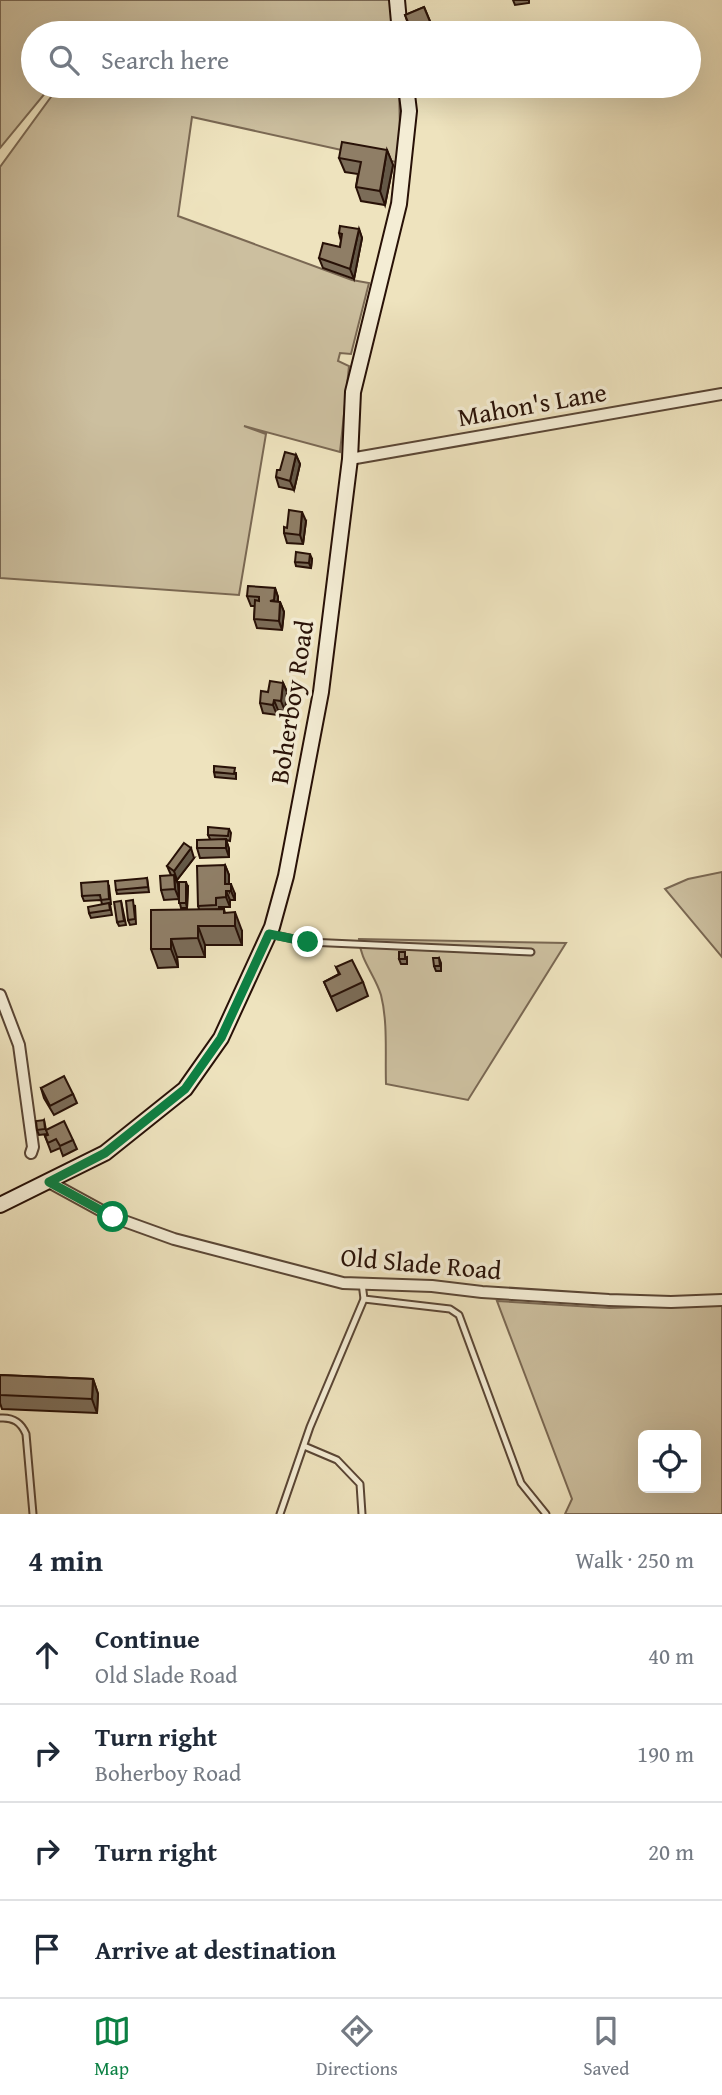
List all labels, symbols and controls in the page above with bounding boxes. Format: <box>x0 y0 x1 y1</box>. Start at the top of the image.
search box <box>21 21 701 98</box>
text: Search here <box>101 40 229 79</box>
icon: search <box>45 41 83 79</box>
street label: Mahon's Lane <box>454 372 610 436</box>
street label: Boherboy Road <box>259 617 323 787</box>
route end <box>292 926 323 957</box>
route start <box>97 1201 128 1232</box>
street label: Old Slade Road <box>339 1237 503 1289</box>
map controls <box>638 1430 701 1493</box>
button: locate <box>638 1430 701 1493</box>
text: 4 min <box>28 1538 103 1582</box>
text: Walk · 250 m <box>575 1543 694 1576</box>
text: Continue <box>95 1619 200 1658</box>
icon: ahead <box>28 1636 66 1674</box>
text: 40 m <box>648 1639 694 1672</box>
text: Old Slade Road <box>95 1658 238 1691</box>
text: Turn right <box>95 1717 217 1756</box>
icon: right <box>28 1734 66 1772</box>
text: 190 m <box>637 1737 694 1770</box>
text: Boherboy Road <box>95 1756 241 1789</box>
icon: right <box>28 1832 66 1870</box>
text: Turn right <box>95 1832 217 1871</box>
text: 20 m <box>648 1835 694 1868</box>
icon: arrive <box>28 1930 66 1968</box>
text: Arrive at destination <box>95 1930 336 1969</box>
tab: Map <box>93 2012 131 2082</box>
tab: Directions <box>316 2012 398 2082</box>
tab: Saved <box>583 2012 629 2082</box>

